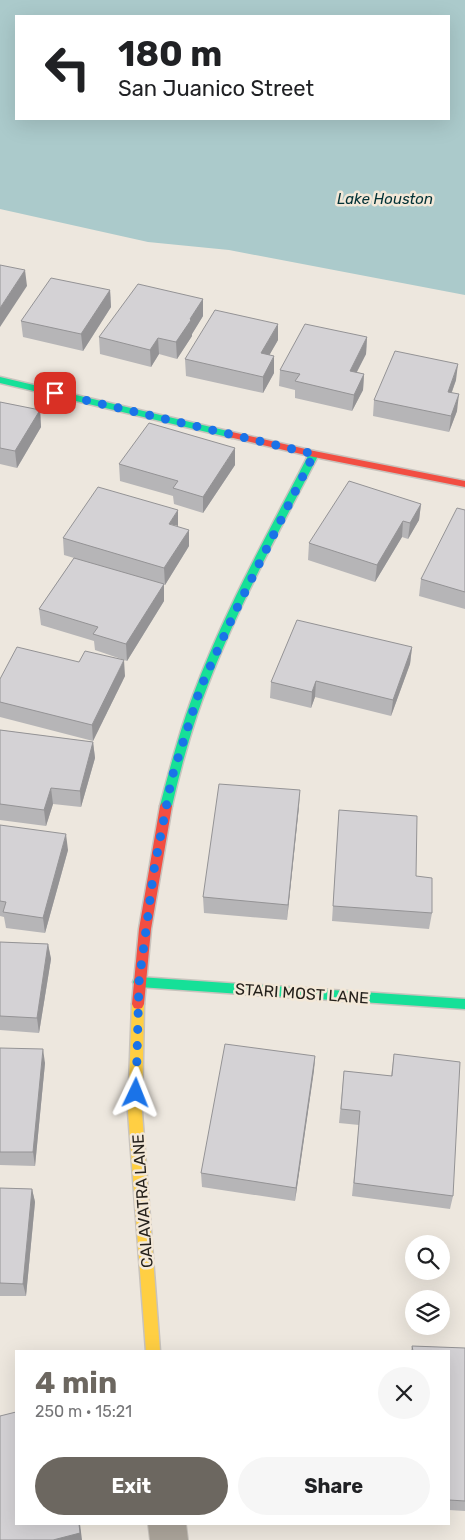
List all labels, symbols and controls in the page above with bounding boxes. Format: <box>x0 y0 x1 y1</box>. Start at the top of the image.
text: 180 m <box>118 33 222 75</box>
icon: left <box>35 35 100 100</box>
text: San Juanico Street <box>118 75 314 102</box>
water label: Lake Houston <box>337 190 433 208</box>
pin <box>34 372 76 414</box>
icon: arrive <box>41 379 69 407</box>
street label: STARI MOST LANE <box>234 979 370 1008</box>
position arrow <box>109 1066 161 1118</box>
street label: CALAVATRA LANE <box>128 1133 157 1268</box>
map controls <box>405 1235 450 1335</box>
button: search <box>405 1235 450 1280</box>
button: layers <box>405 1290 450 1335</box>
text: 4 min <box>35 1365 117 1401</box>
button: close <box>378 1367 430 1419</box>
text: 250 m · 15:21 <box>35 1402 132 1421</box>
button: Exit <box>35 1457 228 1515</box>
button: Share <box>238 1457 430 1515</box>

